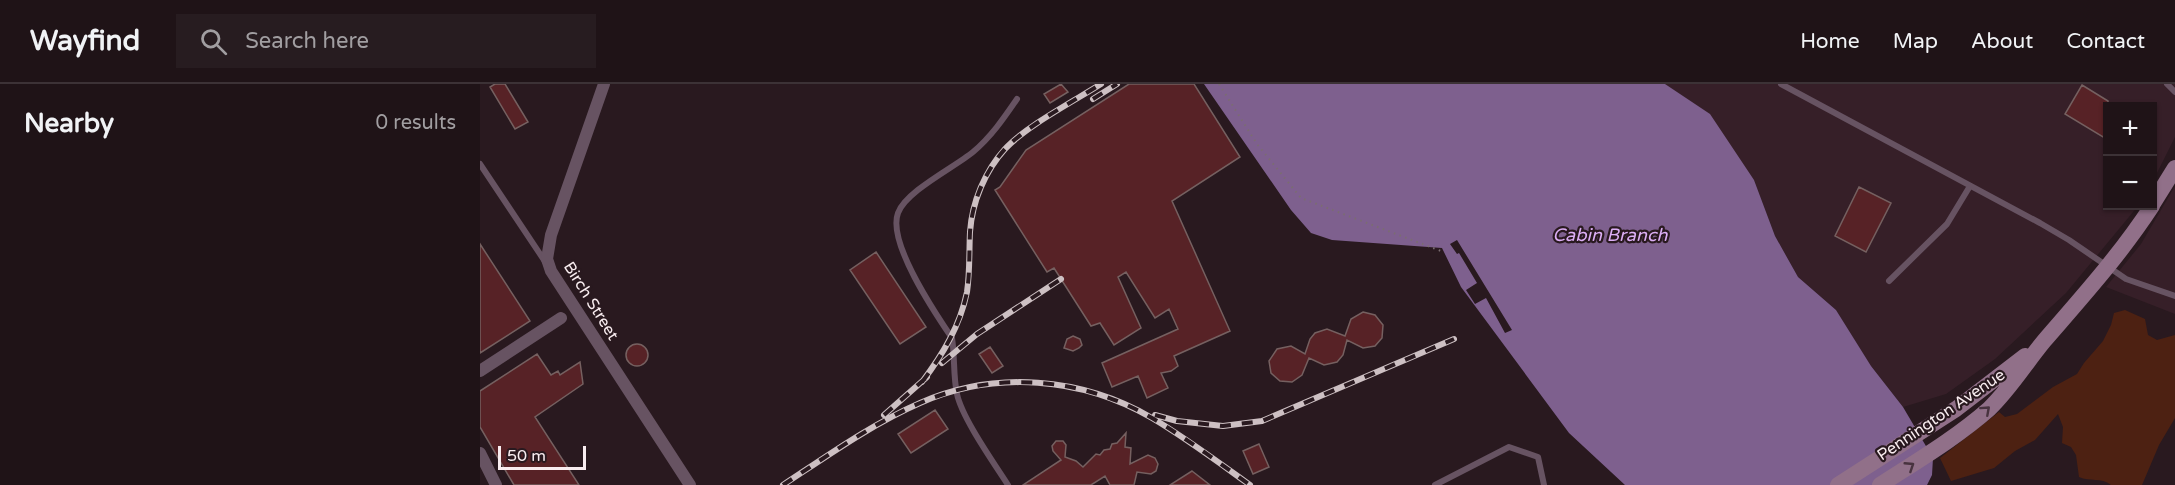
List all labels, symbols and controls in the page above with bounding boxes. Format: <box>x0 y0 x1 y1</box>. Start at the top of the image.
search box <box>176 14 596 68</box>
text: Wayfind <box>30 24 140 58</box>
icon: search <box>197 25 230 58</box>
text: Search here <box>245 28 369 54</box>
text: Home <box>1800 29 1860 54</box>
text: Map <box>1893 29 1938 54</box>
text: About <box>1971 29 2033 54</box>
text: Contact <box>2066 29 2145 54</box>
map controls <box>2103 102 2157 210</box>
button: + <box>2103 102 2157 156</box>
text: Nearby <box>24 108 114 139</box>
text: 0 results <box>376 111 456 135</box>
button: − <box>2103 156 2157 210</box>
water label: Cabin Branch <box>1553 224 1669 246</box>
street label: Birch Street <box>559 258 623 344</box>
street label: Pennington Avenue <box>1873 365 2009 465</box>
one-way arrow <box>1979 407 1990 418</box>
scale bar <box>498 443 586 470</box>
text: 50 m <box>507 446 546 466</box>
one-way arrow <box>1904 461 1914 473</box>

